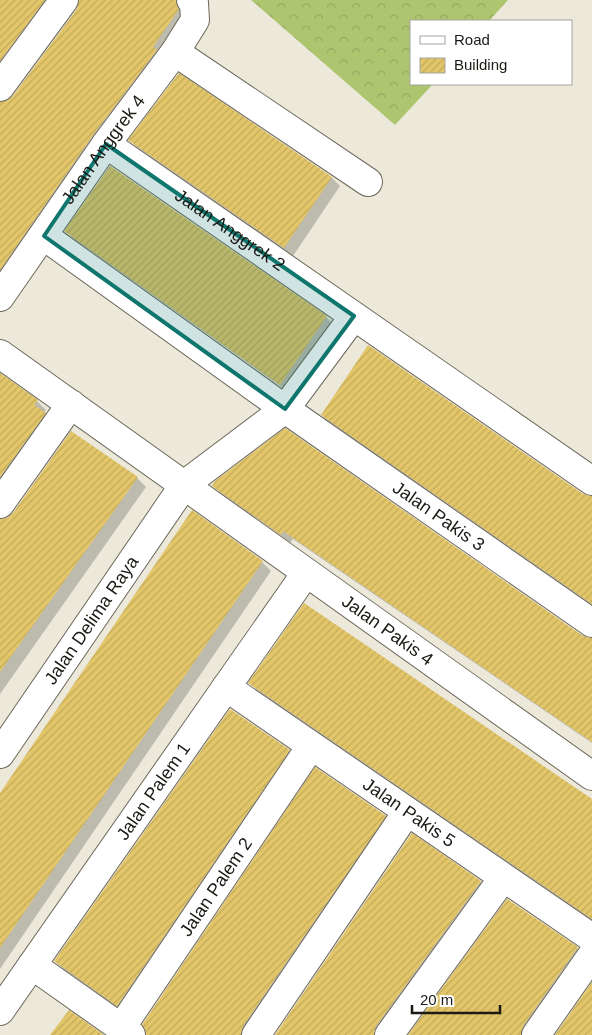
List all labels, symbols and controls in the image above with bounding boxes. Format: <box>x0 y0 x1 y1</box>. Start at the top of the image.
legend <box>410 20 572 85</box>
text: Road <box>454 31 490 48</box>
text: Building <box>454 56 507 73</box>
street label: Jalan Anggrek 4 <box>58 91 149 208</box>
street label: Jalan Anggrek 2 <box>171 185 289 275</box>
street label: Jalan Pakis 3 <box>389 477 488 555</box>
street label: Jalan Delima Raya <box>41 551 143 688</box>
street label: Jalan Pakis 4 <box>338 591 437 670</box>
street label: Jalan Palem 1 <box>113 739 194 844</box>
street label: Jalan Pakis 5 <box>359 774 459 851</box>
street label: Jalan Palem 2 <box>176 834 256 940</box>
scale bar <box>412 982 500 1014</box>
text: 20 m <box>420 991 453 1008</box>

